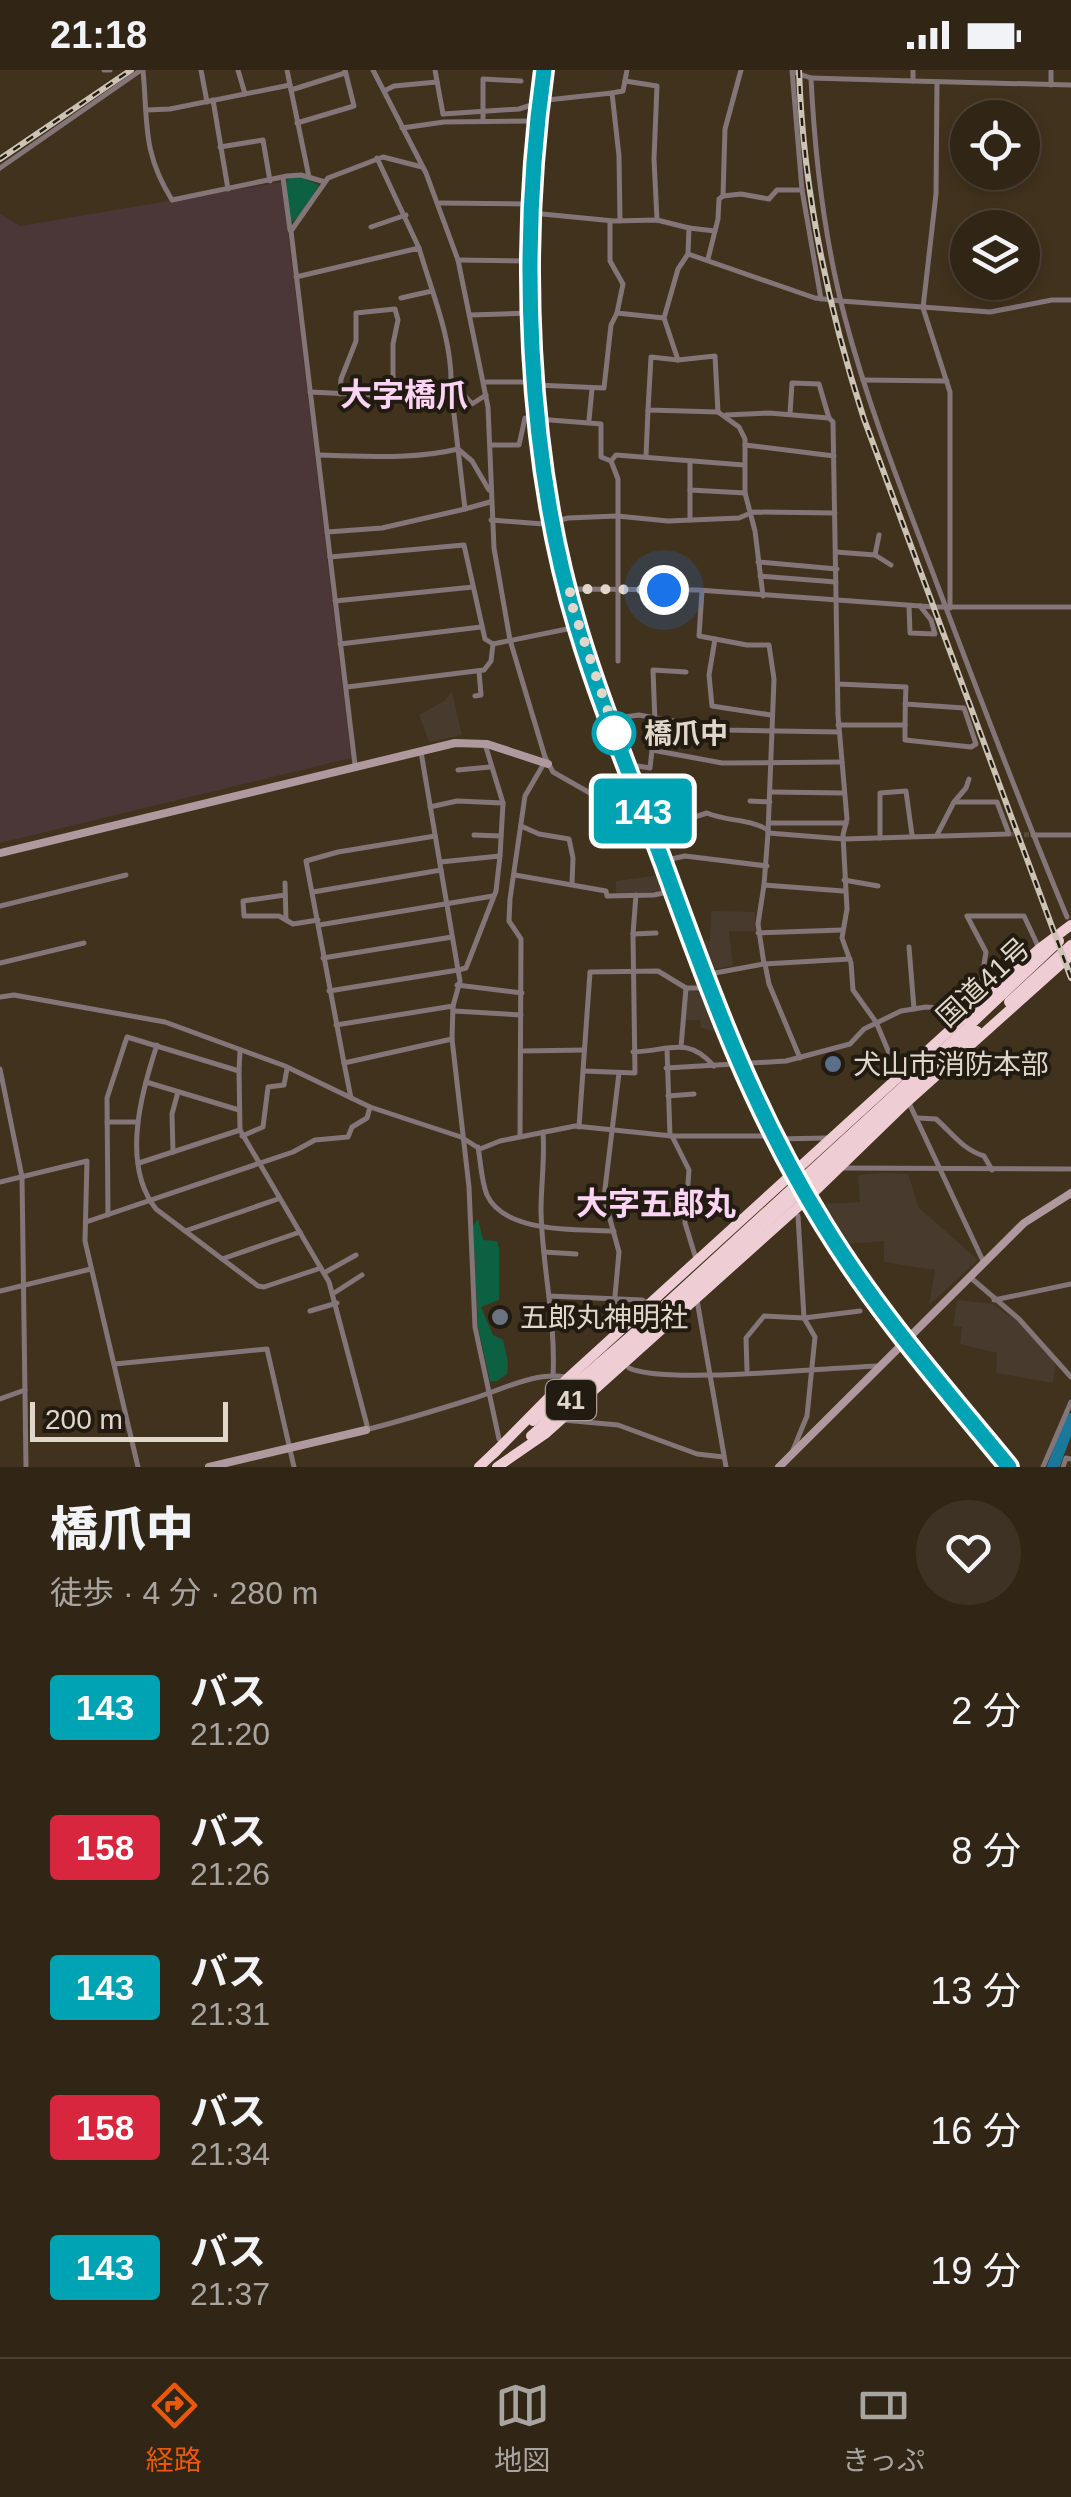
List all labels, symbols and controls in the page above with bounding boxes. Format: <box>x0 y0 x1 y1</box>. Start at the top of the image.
text: 21:18 <box>50 14 147 56</box>
map controls <box>950 100 1040 300</box>
button: locate <box>950 100 1040 190</box>
button: layers <box>950 210 1040 300</box>
district label: 大字橋爪 <box>340 377 468 413</box>
your location <box>639 565 689 615</box>
marker: 橋爪中 <box>593 712 635 754</box>
place label: 橋爪中 <box>644 718 728 749</box>
line badge: 143 <box>586 778 700 844</box>
text: 143 <box>614 792 672 831</box>
street label: 国道41号 <box>931 932 1036 1033</box>
place label: 犬山市消防本部 <box>853 1049 1049 1080</box>
marker: 犬山市消防本部 <box>822 1053 844 1075</box>
district label: 大字五郎丸 <box>576 1186 736 1222</box>
place label: 五郎丸神明社 <box>520 1302 688 1333</box>
marker: 五郎丸神明社 <box>489 1306 511 1328</box>
road number: 41 <box>546 1380 596 1420</box>
scale bar <box>30 1397 228 1442</box>
text: 200 m <box>45 1404 123 1435</box>
button: heart <box>916 1500 1021 1605</box>
text: 橋爪中 <box>50 1503 194 1556</box>
text: 徒歩 · 4 分 · 280 m <box>50 1575 319 1611</box>
text: バス <box>190 1671 266 1713</box>
text: 143 <box>76 1688 134 1727</box>
text: 2 分 <box>951 1690 1021 1732</box>
text: 21:20 <box>190 1716 270 1752</box>
text: バス <box>190 1811 266 1853</box>
text: 158 <box>76 1828 134 1867</box>
text: 8 分 <box>951 1830 1021 1872</box>
text: 21:26 <box>190 1856 270 1892</box>
text: バス <box>190 1951 266 1993</box>
text: 143 <box>76 1968 134 2007</box>
text: 13 分 <box>930 1970 1021 2012</box>
text: 21:31 <box>190 1996 270 2032</box>
text: バス <box>190 2091 266 2133</box>
text: 158 <box>76 2108 134 2147</box>
text: 16 分 <box>930 2110 1021 2152</box>
text: 21:34 <box>190 2136 270 2172</box>
text: バス <box>190 2231 266 2273</box>
text: 143 <box>76 2248 134 2287</box>
text: 19 分 <box>930 2250 1021 2292</box>
text: 21:37 <box>190 2276 270 2312</box>
tab: 経路 <box>146 2378 202 2478</box>
tab: 地図 <box>494 2378 550 2478</box>
tab: きっぷ <box>842 2378 925 2478</box>

